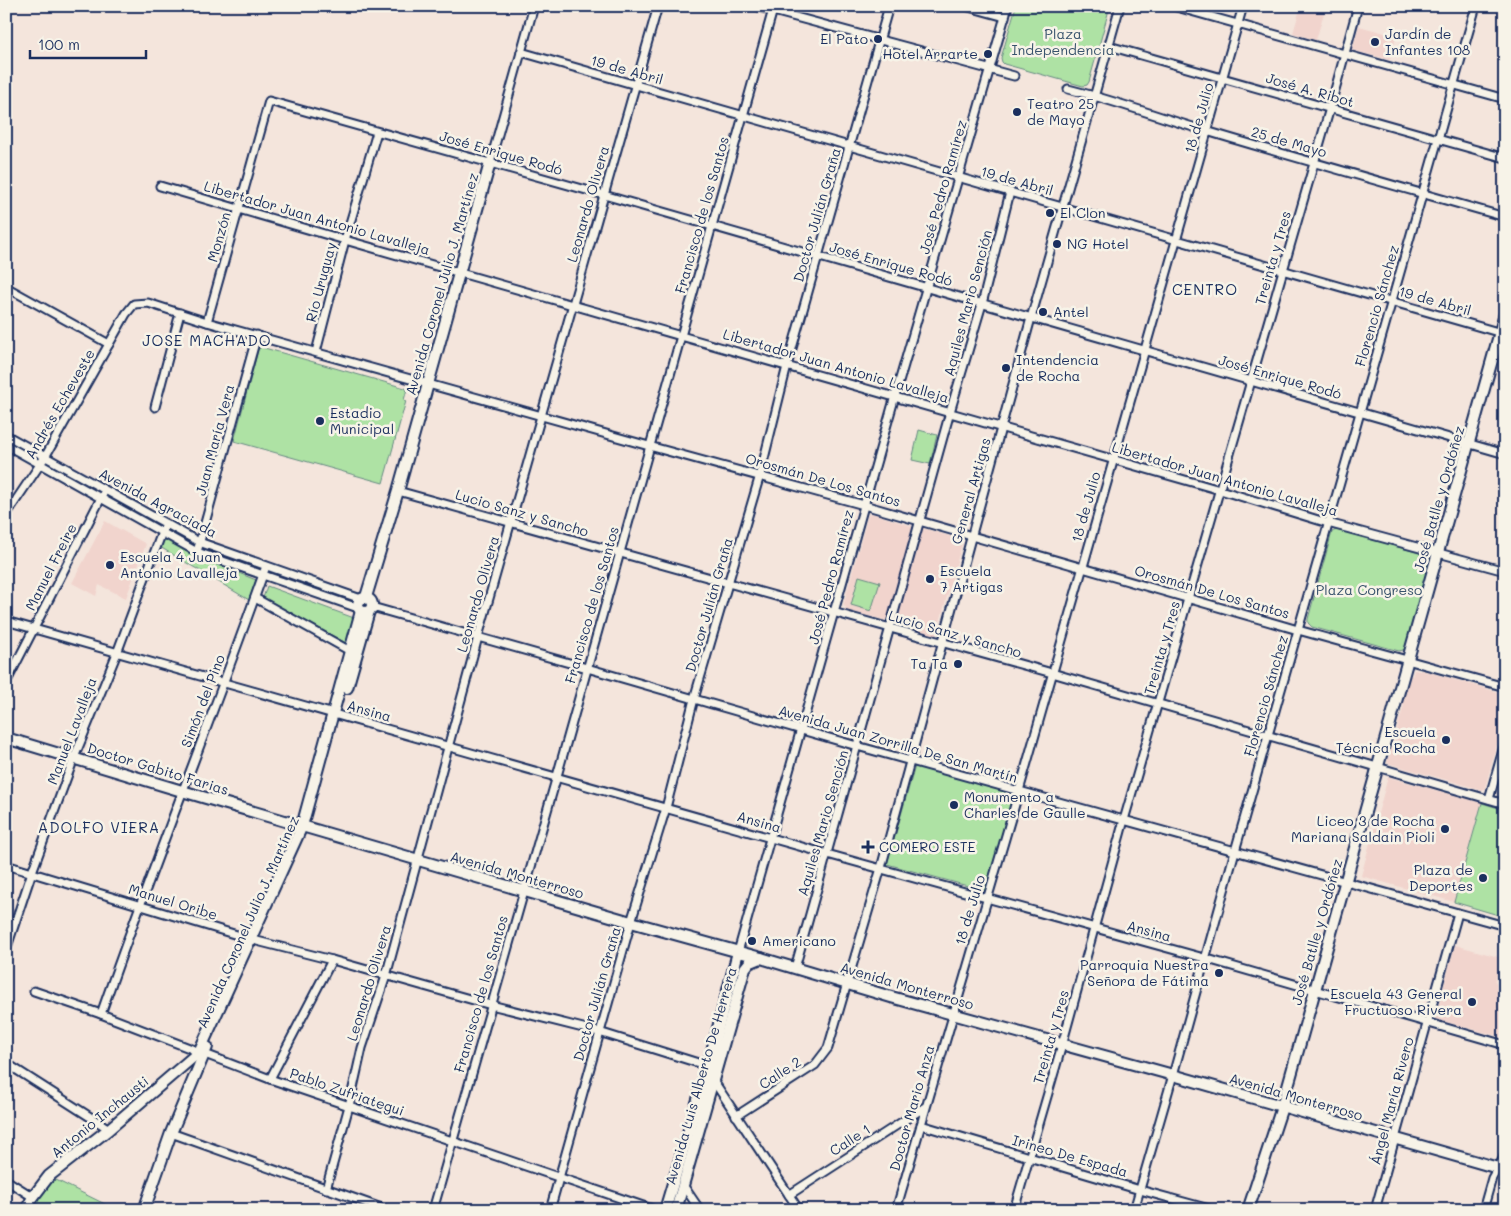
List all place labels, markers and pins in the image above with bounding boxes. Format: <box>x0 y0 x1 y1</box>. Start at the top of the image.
place label: Jardín de Infantes 108 <box>1385 24 1470 59</box>
place label: El Pato <box>820 29 868 48</box>
marker: El Pato <box>872 33 884 45</box>
marker: Jardín de Infantes 108 <box>1369 36 1381 48</box>
place label: Hotel Arrarte <box>883 44 978 63</box>
marker: Hotel Arrarte <box>982 48 994 60</box>
place label: Teatro 25 de Mayo <box>1027 94 1094 129</box>
marker: Teatro 25 de Mayo <box>1011 106 1023 118</box>
place label: El Clon <box>1060 203 1106 222</box>
marker: El Clon <box>1044 207 1056 219</box>
place label: NG Hotel <box>1067 234 1129 253</box>
marker: NG Hotel <box>1051 238 1063 250</box>
place label: Antel <box>1053 302 1089 321</box>
marker: Antel <box>1037 306 1049 318</box>
place label: Intendencia de Rocha <box>1016 350 1099 385</box>
marker: Intendencia de Rocha <box>1000 362 1012 374</box>
place label: Estadio Municipal <box>330 403 394 438</box>
marker: Estadio Municipal <box>314 415 326 427</box>
place label: Escuela 4 Juan Antonio Lavalleja <box>120 547 238 582</box>
marker: Escuela 4 Juan Antonio Lavalleja <box>104 559 116 571</box>
place label: Escuela 7 Artigas <box>940 561 1003 596</box>
marker: Escuela 7 Artigas <box>924 573 936 585</box>
place label: Ta Ta <box>910 654 948 673</box>
marker: Ta Ta <box>952 658 964 670</box>
place label: Escuela Técnica Rocha <box>1336 722 1436 757</box>
marker: Escuela Técnica Rocha <box>1440 734 1452 746</box>
place label: Monumento a Charles de Gaulle <box>964 787 1086 822</box>
marker: Monumento a Charles de Gaulle <box>948 799 960 811</box>
place label: Liceo 3 de Rocha Mariana Saldain Pioli <box>1291 811 1435 846</box>
marker: Liceo 3 de Rocha Mariana Saldain Pioli <box>1439 823 1451 835</box>
place label: COMERO ESTE <box>879 837 976 856</box>
marker: COMERO ESTE <box>861 840 875 854</box>
place label: Plaza de Deportes <box>1409 860 1473 895</box>
marker: Plaza de Deportes <box>1477 872 1489 884</box>
place label: Americano <box>762 931 836 950</box>
marker: Americano <box>746 935 758 947</box>
place label: Parroquia Nuestra Señora de Fátima <box>1080 955 1209 990</box>
marker: Parroquia Nuestra Señora de Fátima <box>1213 967 1225 979</box>
place label: Escuela 43 General Fructuoso Rivera <box>1330 984 1462 1019</box>
marker: Escuela 43 General Fructuoso Rivera <box>1466 996 1478 1008</box>

